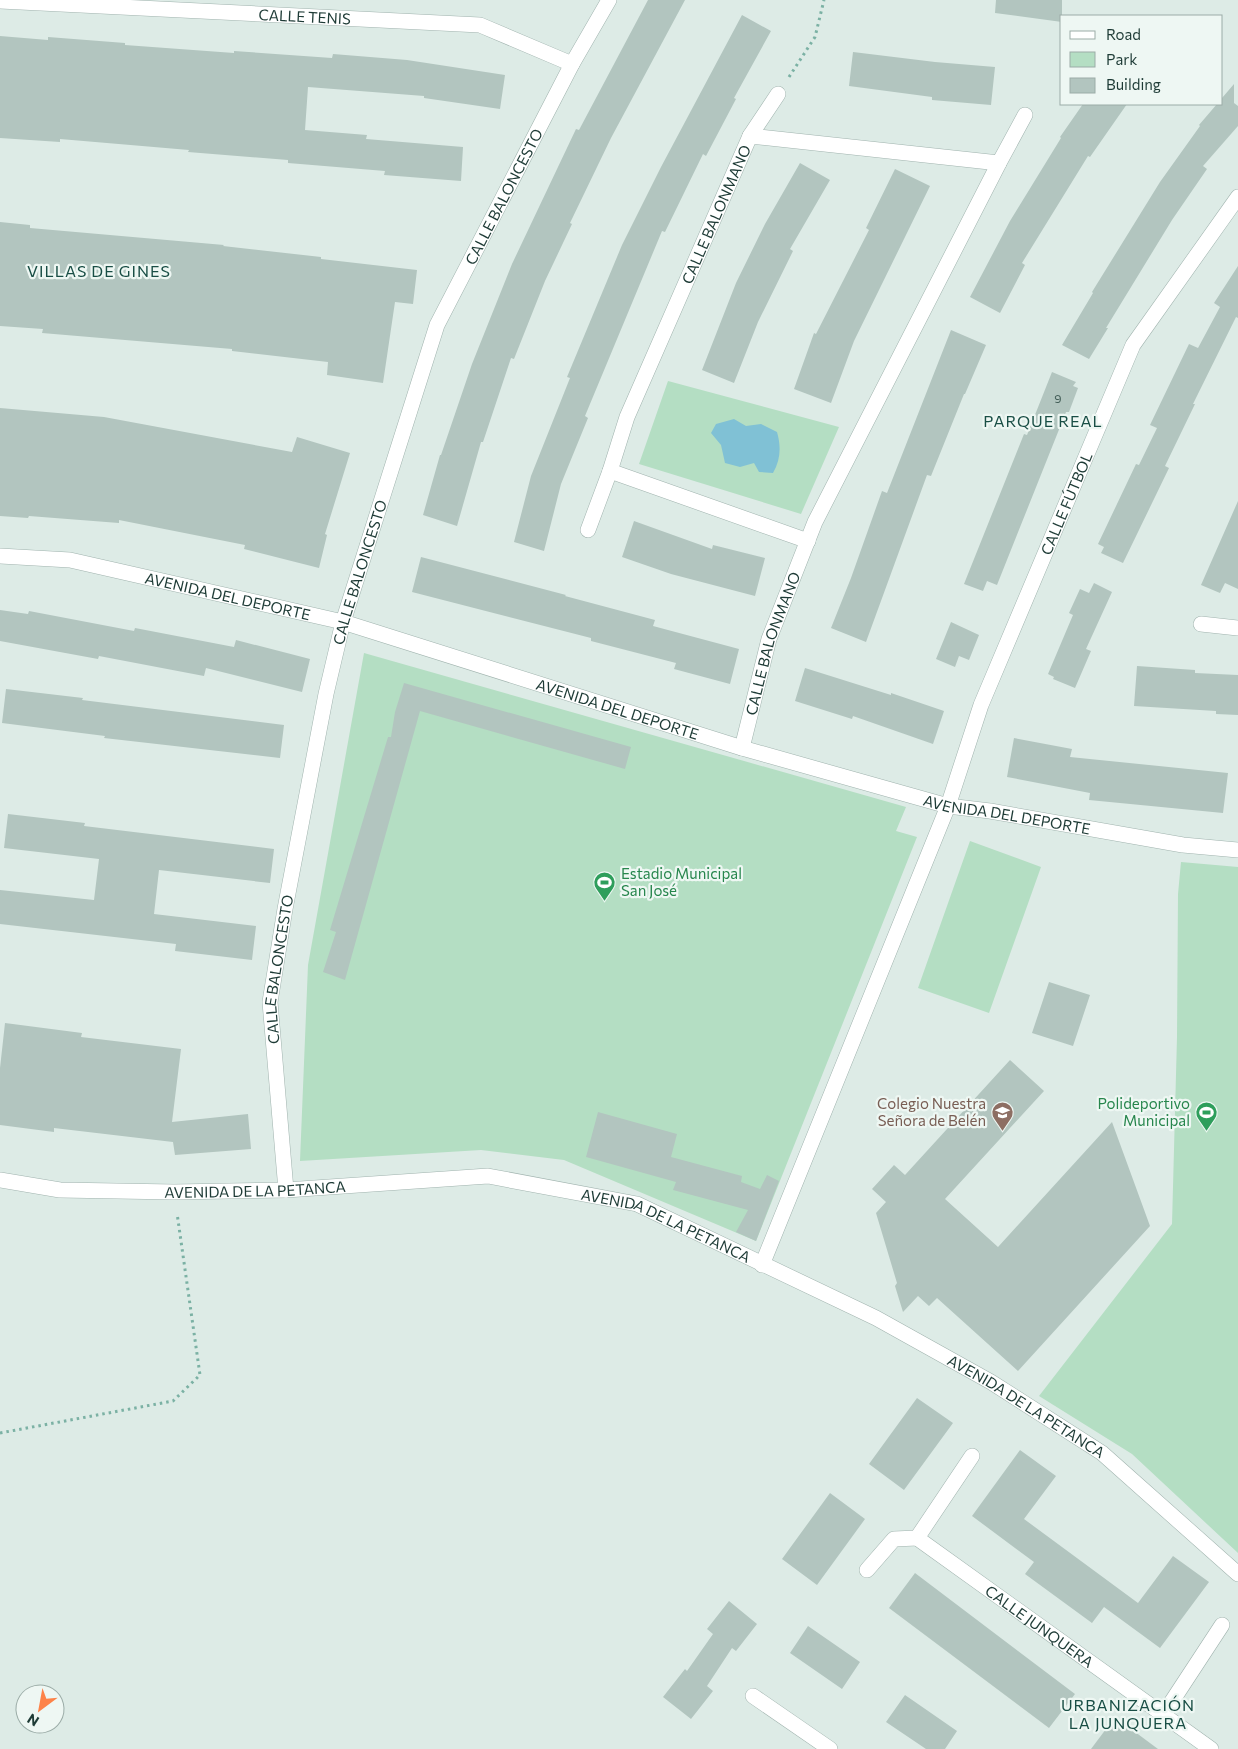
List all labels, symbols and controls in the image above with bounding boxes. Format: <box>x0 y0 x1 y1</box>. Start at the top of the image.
street label: CALLE TENIS <box>258 5 351 28</box>
legend <box>1060 15 1223 105</box>
text: Road <box>1106 25 1141 43</box>
text: Park <box>1106 50 1137 68</box>
text: Building <box>1106 75 1161 93</box>
street label: CALLE BALONCESTO <box>461 125 546 268</box>
street label: CALLE BALONMANO <box>677 142 754 286</box>
district label: VILLAS DE GINES <box>27 261 171 280</box>
house number: 9 <box>1054 391 1062 405</box>
district label: PARQUE REAL <box>983 411 1103 430</box>
street label: CALLE FÚTBOL <box>1037 449 1096 557</box>
street label: CALLE BALONCESTO <box>329 498 390 647</box>
street label: AVENIDA DEL DEPORTE <box>143 568 312 623</box>
street label: CALLE BALONMANO <box>741 569 804 717</box>
street label: AVENIDA DEL DEPORTE <box>534 675 701 743</box>
street label: AVENIDA DEL DEPORTE <box>921 791 1092 838</box>
place label: Estadio Municipal San José <box>621 864 742 899</box>
sports icon: Estadio Municipal San José <box>593 870 617 901</box>
street label: CALLE BALONCESTO <box>260 893 297 1045</box>
place label: Colegio Nuestra Señora de Belén <box>877 1094 986 1129</box>
place label: Polideportivo Municipal <box>1097 1094 1190 1129</box>
school or university icon: Colegio Nuestra Señora de Belén <box>990 1100 1014 1131</box>
sports icon: Polideportivo Municipal <box>1194 1100 1218 1131</box>
street label: AVENIDA DE LA PETANCA <box>164 1177 346 1201</box>
street label: AVENIDA DE LA PETANCA <box>580 1185 753 1266</box>
street label: AVENIDA DE LA PETANCA <box>945 1351 1108 1461</box>
street label: CALLE JUNQUERA <box>982 1581 1097 1671</box>
north arrow <box>15 1684 65 1734</box>
district label: URBANIZACIÓN LA JUNQUERA <box>1061 1695 1195 1732</box>
text: N <box>24 1710 42 1730</box>

